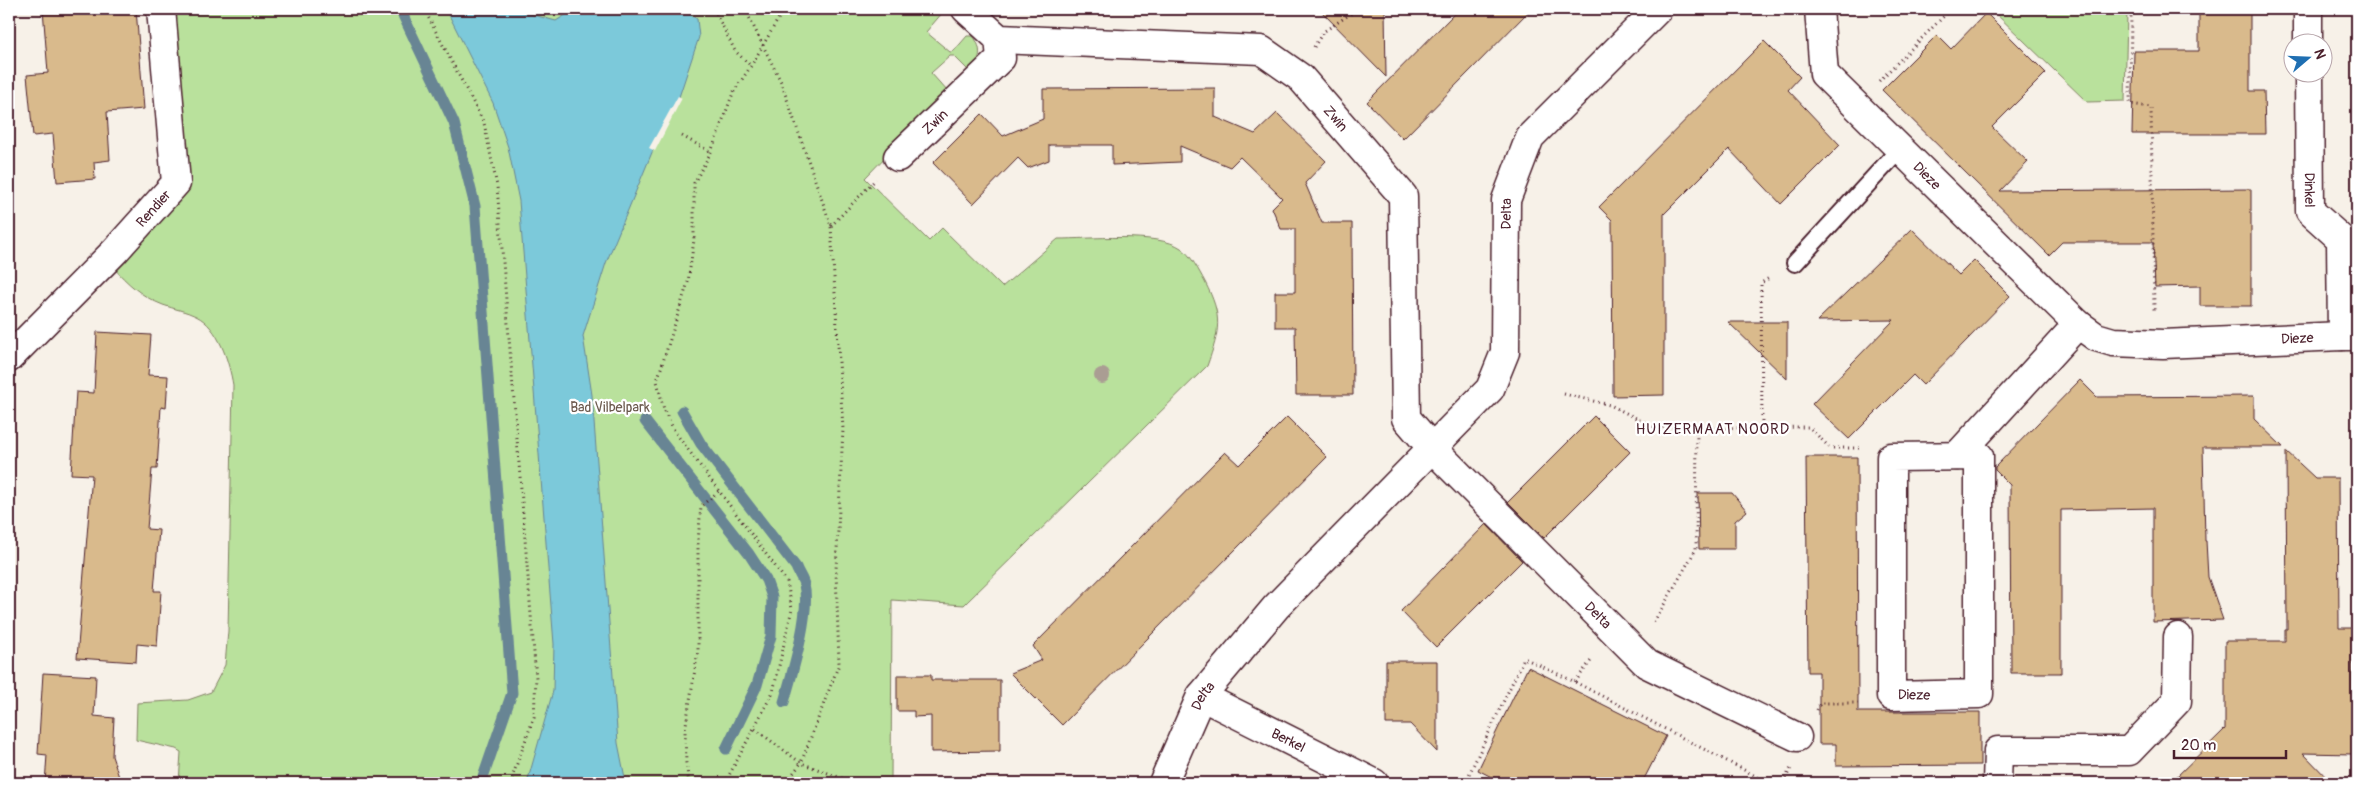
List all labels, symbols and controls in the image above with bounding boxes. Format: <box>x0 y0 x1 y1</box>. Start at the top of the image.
north arrow <box>2284 32 2334 82</box>
text: N <box>2310 47 2329 61</box>
street label: Zwin <box>1320 102 1352 135</box>
street label: Zwin <box>918 105 951 138</box>
street label: Dieze <box>1910 158 1945 193</box>
street label: Dinkel <box>2301 172 2318 208</box>
street label: Rendier <box>132 186 174 230</box>
street label: Delta <box>1497 198 1515 229</box>
street label: Dieze <box>2281 329 2314 347</box>
park label: Bad Vilbelpark <box>570 399 650 416</box>
district label: HUIZERMAAT NOORD <box>1636 420 1790 439</box>
street label: Delta <box>1581 598 1615 632</box>
street label: Delta <box>1187 678 1218 713</box>
street label: Dieze <box>1898 686 1930 704</box>
street label: Berkel <box>1269 724 1308 756</box>
scale bar <box>2174 727 2286 759</box>
text: 20 m <box>2181 736 2216 755</box>

